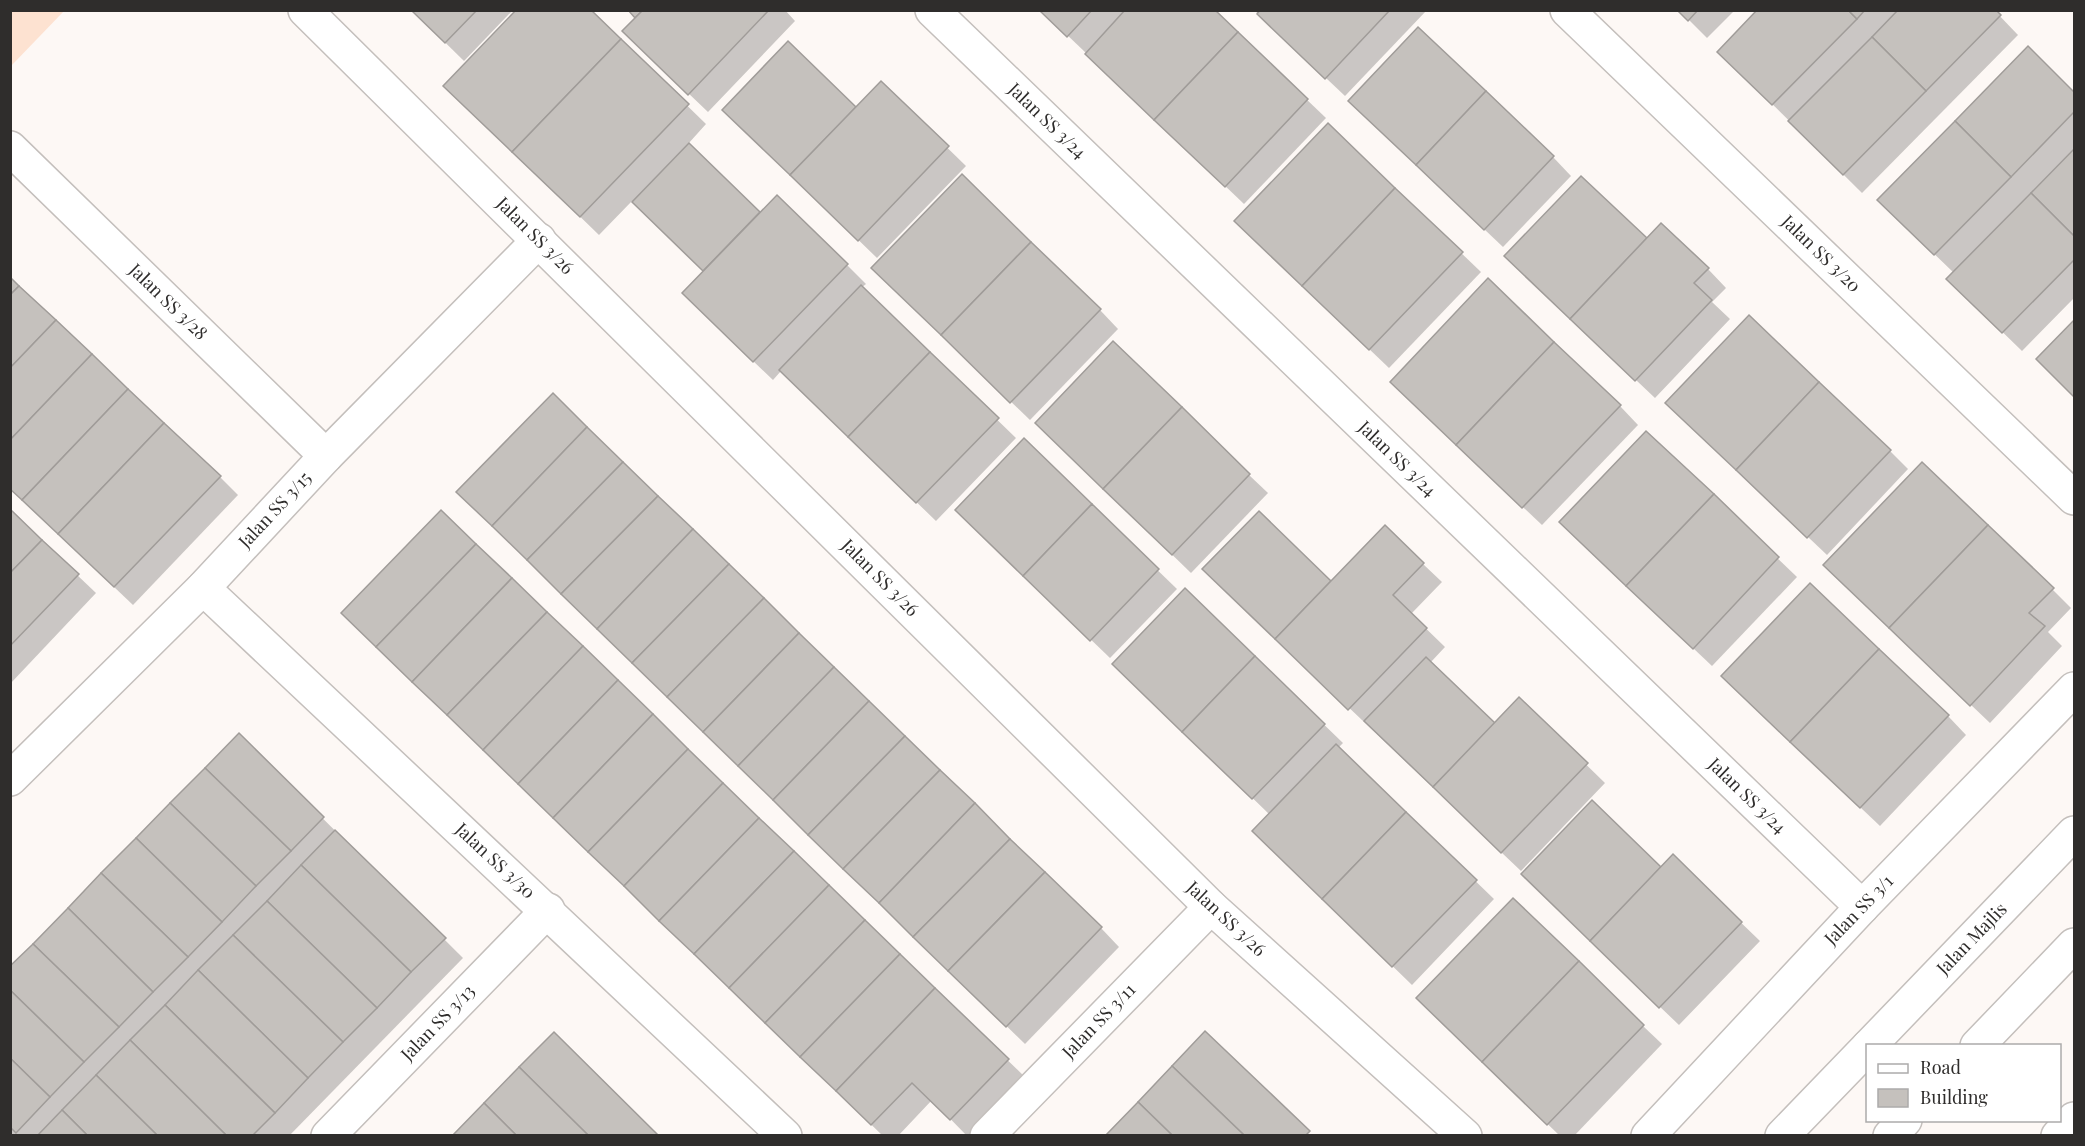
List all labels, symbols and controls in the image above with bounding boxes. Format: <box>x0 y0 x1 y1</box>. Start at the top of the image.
street label: Jalan SS 3/24 <box>1003 76 1092 164</box>
street label: Jalan SS 3/26 <box>491 191 580 279</box>
street label: Jalan SS 3/20 <box>1776 209 1867 297</box>
street label: Jalan SS 3/28 <box>124 257 213 345</box>
street label: Jalan SS 3/24 <box>1353 414 1442 502</box>
street label: Jalan SS 3/15 <box>232 466 316 553</box>
street label: Jalan SS 3/26 <box>836 533 925 621</box>
street label: Jalan SS 3/24 <box>1703 751 1792 839</box>
street label: Jalan SS 3/30 <box>450 816 541 903</box>
street label: Jalan SS 3/1 <box>1818 869 1898 950</box>
street label: Jalan SS 3/26 <box>1181 875 1271 961</box>
street label: Jalan Majlis <box>1930 897 2012 980</box>
street label: Jalan SS 3/11 <box>1056 977 1140 1064</box>
street label: Jalan SS 3/13 <box>394 979 480 1066</box>
legend <box>1866 1044 2061 1122</box>
text: Road <box>1920 1055 1961 1079</box>
text: Building <box>1920 1085 1988 1109</box>

